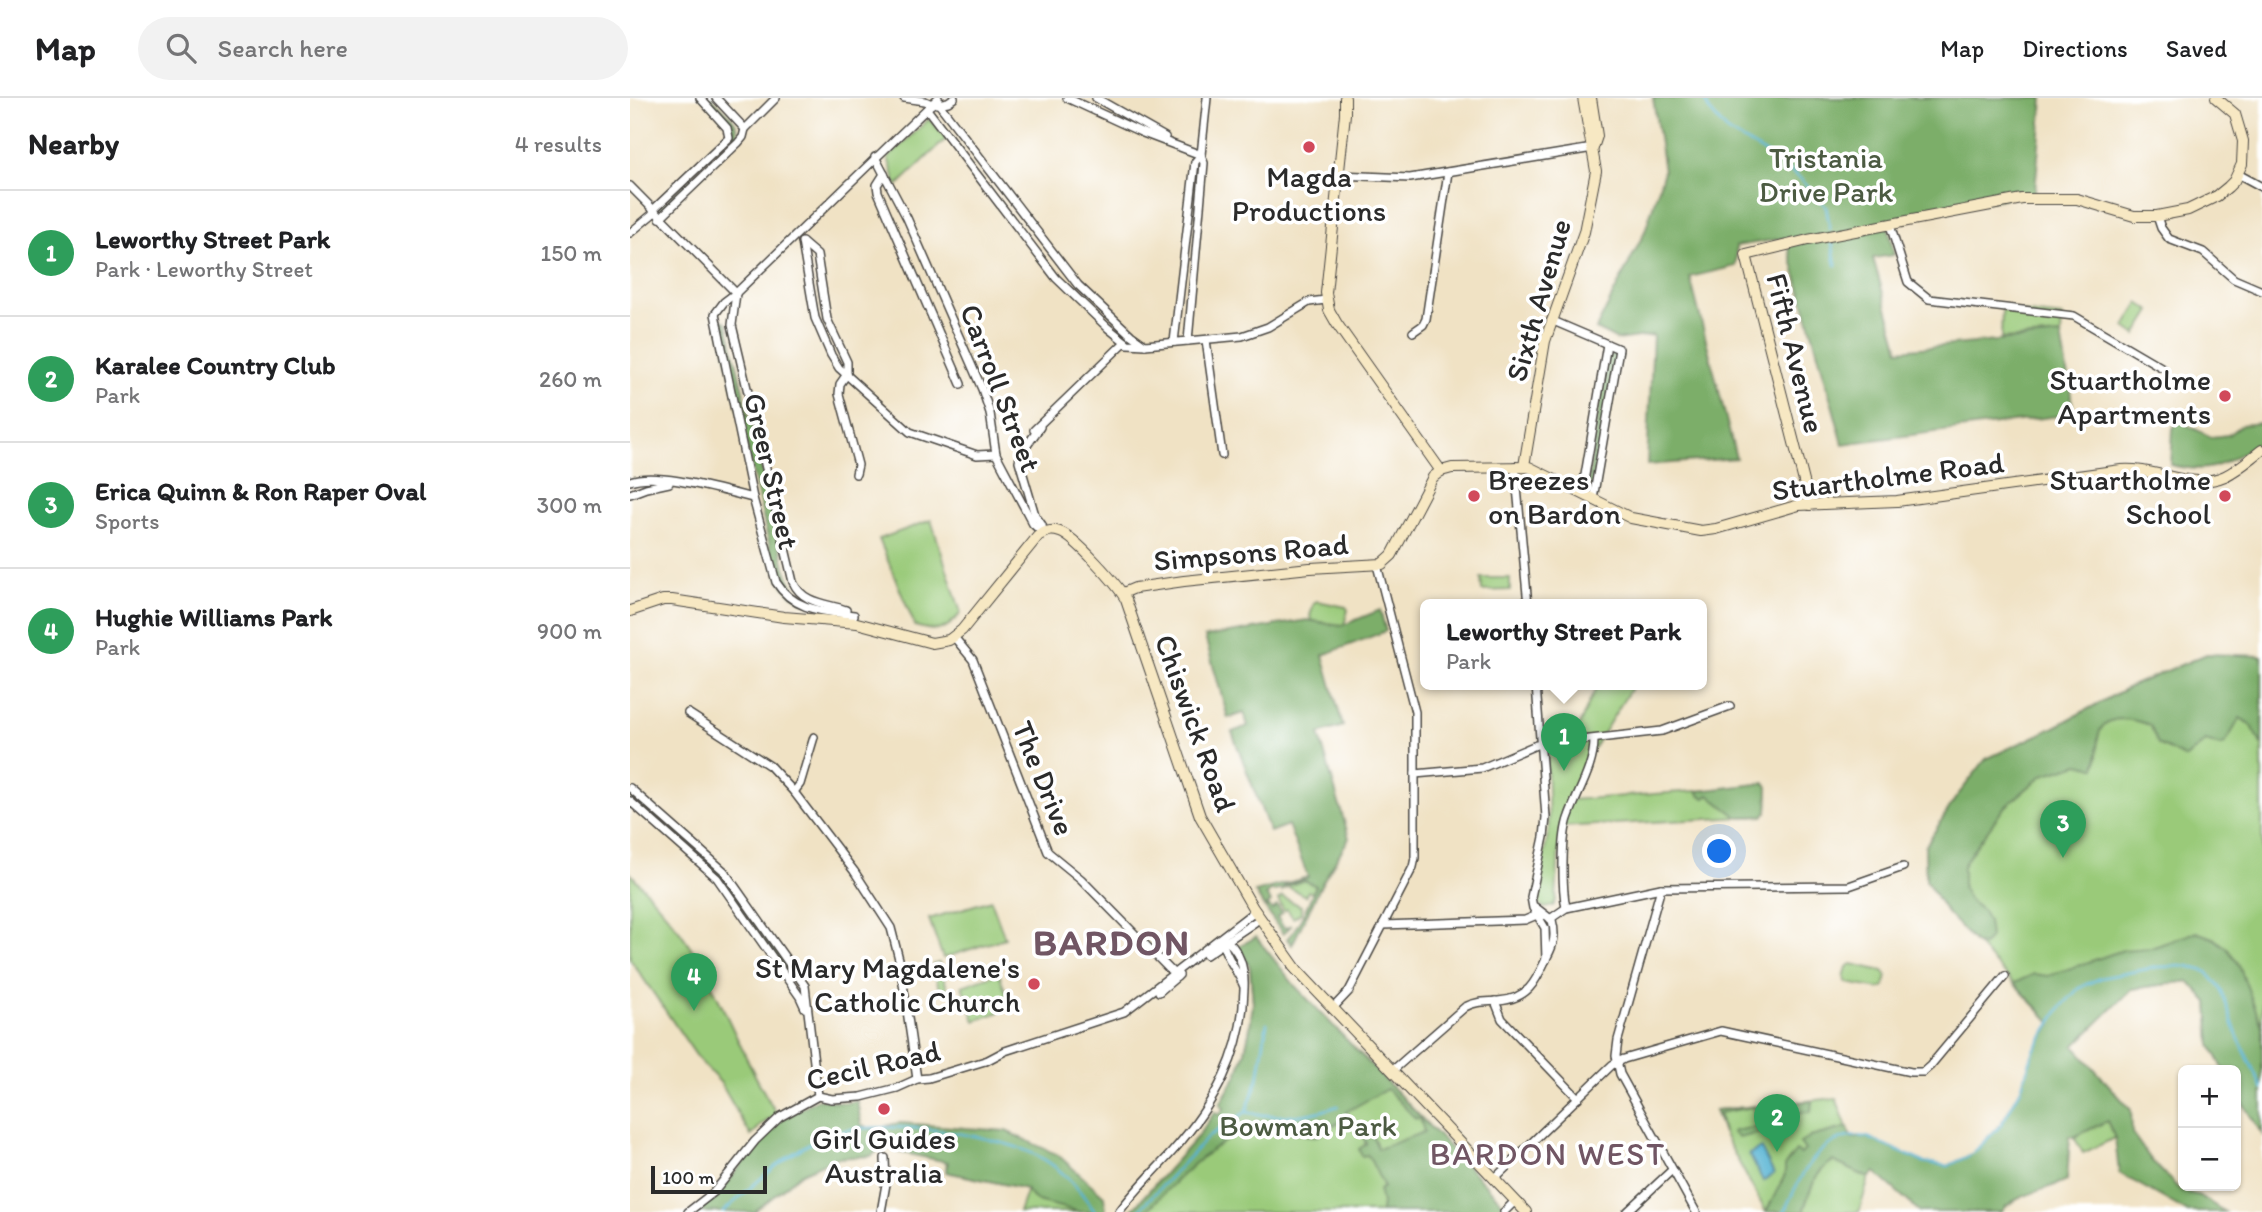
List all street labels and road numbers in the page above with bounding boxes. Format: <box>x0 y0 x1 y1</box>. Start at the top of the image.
street label: Sixth Avenue <box>1497 215 1579 385</box>
street label: Fifth Avenue <box>1758 269 1834 437</box>
street label: Carroll Street <box>952 299 1050 477</box>
street label: Greer Street <box>736 389 808 553</box>
street label: Stuartholme Road <box>1770 443 2007 509</box>
street label: Simpsons Road <box>1152 525 1350 579</box>
street label: Chiswick Road <box>1147 629 1245 817</box>
street label: The Drive <box>1004 715 1084 841</box>
street label: Cecil Road <box>802 1032 944 1098</box>

